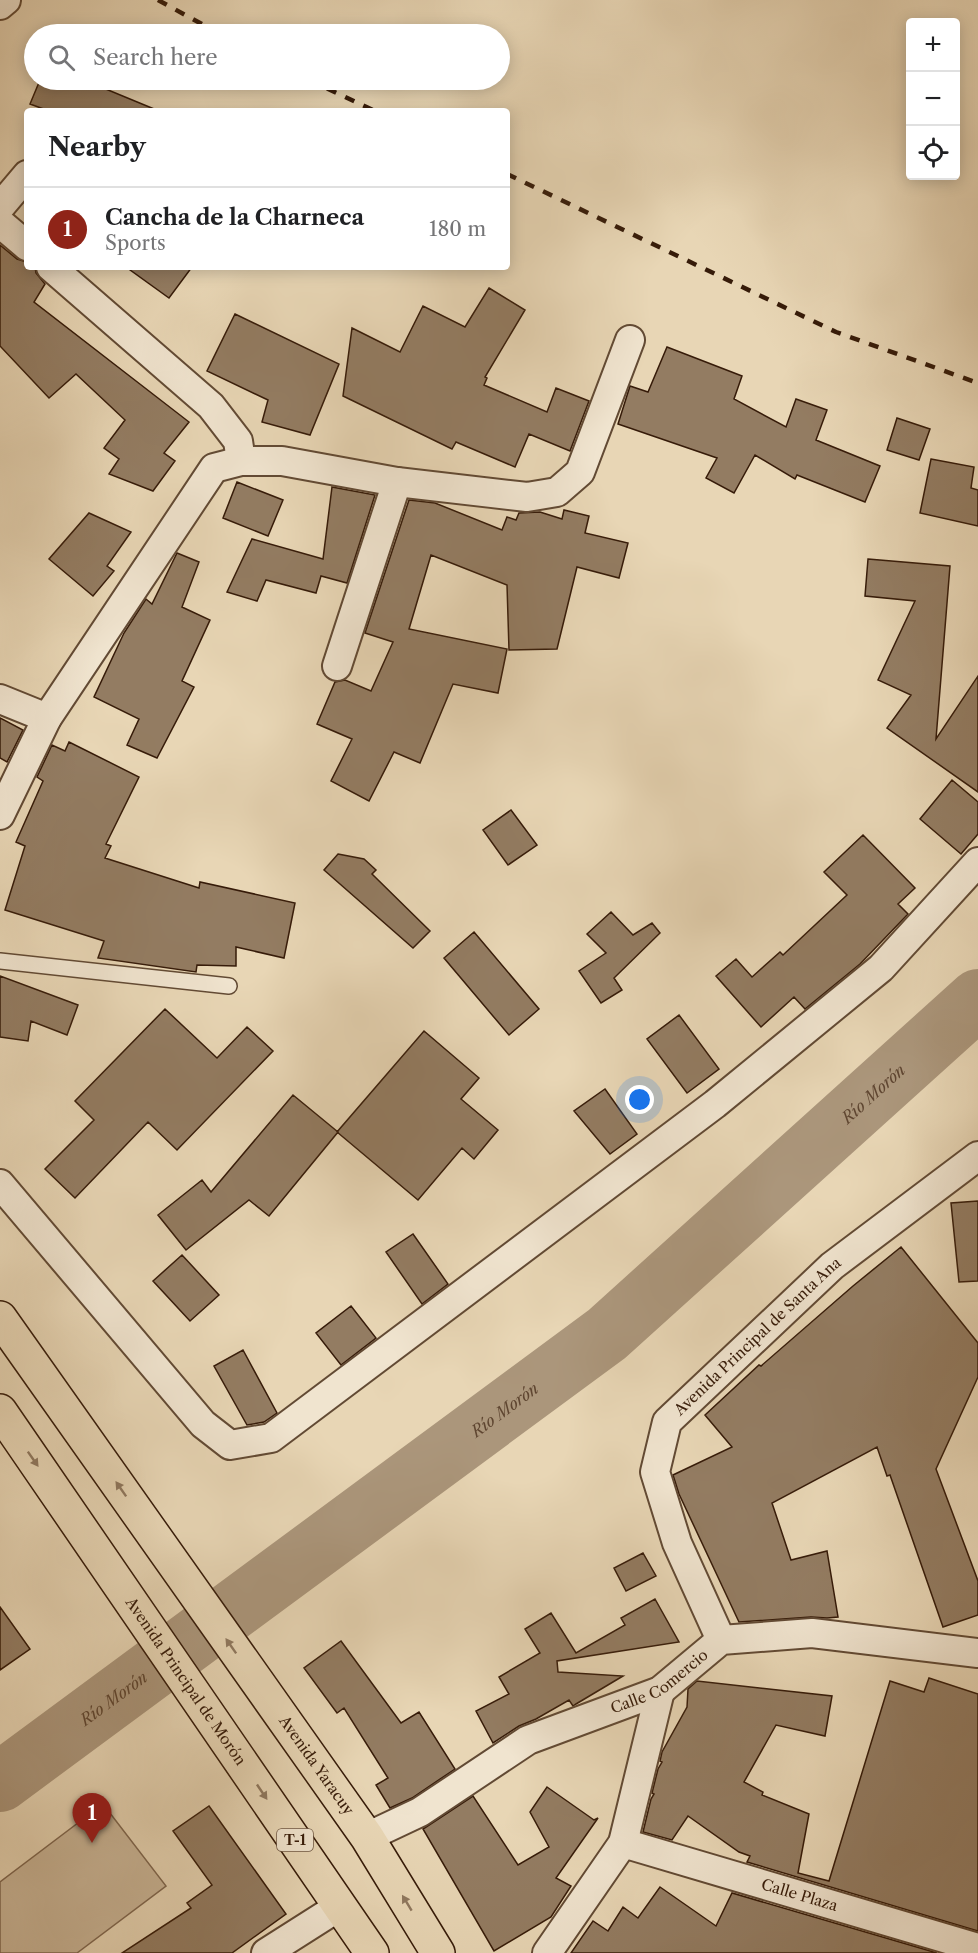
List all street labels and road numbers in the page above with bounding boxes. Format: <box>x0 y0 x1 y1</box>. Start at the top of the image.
street label: Avenida Principal de Santa Ana <box>669 1253 844 1420</box>
street label: Avenida Principal de Morón <box>121 1593 251 1769</box>
street label: Calle Comercio <box>608 1645 712 1718</box>
street label: Avenida Yaracuy <box>275 1711 359 1819</box>
road number: T-1 <box>277 1829 313 1851</box>
street label: Calle Plaza <box>759 1874 840 1915</box>

